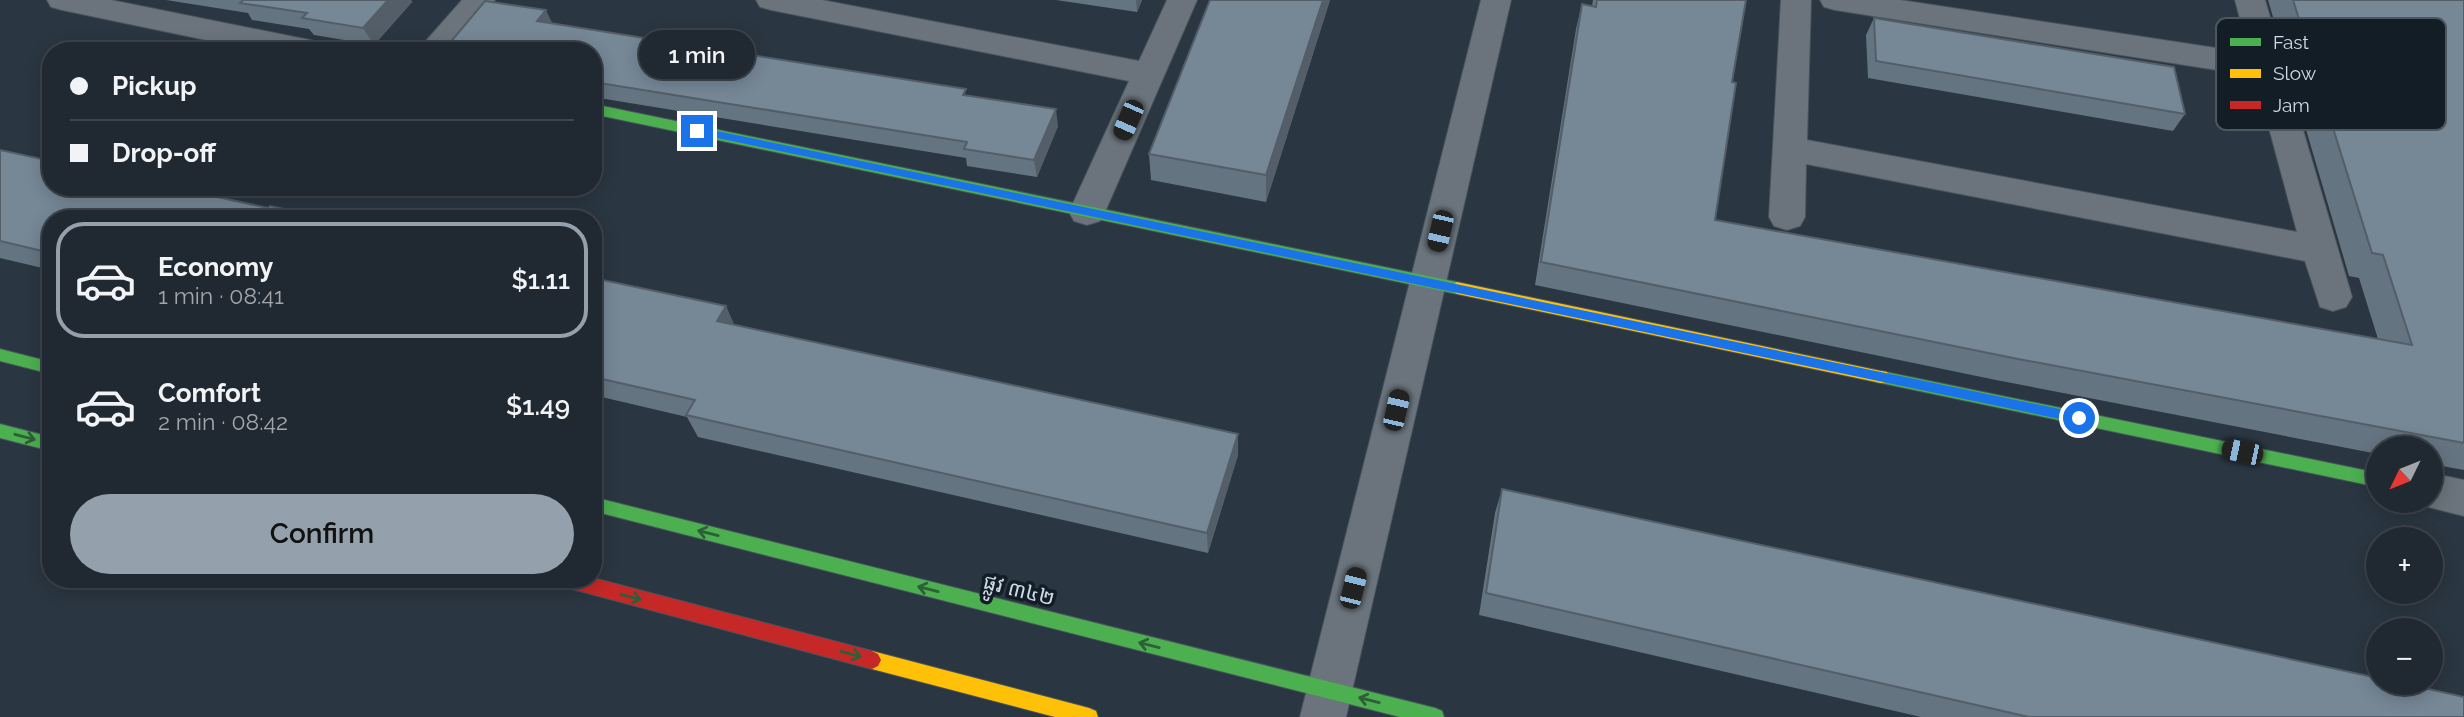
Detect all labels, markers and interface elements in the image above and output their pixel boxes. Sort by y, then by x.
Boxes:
legend [2216,18,2446,130]
callout: 1 min [639,30,755,78]
text: Fast [2273,31,2309,53]
text: 1 min [668,41,726,68]
text: Slow [2273,62,2317,84]
text: Pickup [112,71,197,101]
text: Jam [2273,94,2310,116]
car [1110,97,1147,143]
route end [681,115,713,147]
text: Drop-off [112,138,216,168]
car [1426,208,1455,254]
icon: car [74,249,137,312]
text: Economy [158,252,273,282]
text: $1.11 [511,265,570,295]
text: 1 min · 08:41 [158,282,284,309]
icon: car [74,375,137,438]
text: Comfort [158,378,261,408]
car [1382,387,1411,433]
text: $1.49 [506,391,570,421]
route start [2063,402,2095,434]
text: 2 min · 08:42 [158,408,288,435]
one-way arrow [14,431,36,444]
north arrow [2366,436,2443,513]
map controls [2366,436,2443,695]
car [2220,437,2265,467]
button: Confirm [70,494,574,574]
one-way arrow [697,526,719,539]
button: + [2366,527,2443,604]
car [1338,565,1369,611]
street label: ផ្លូវ ៣៤២ [979,569,1057,617]
one-way arrow [917,582,940,595]
one-way arrow [620,591,642,604]
button: − [2366,618,2443,695]
one-way arrow [1138,638,1161,651]
one-way arrow [840,649,862,662]
one-way arrow [1358,693,1381,706]

